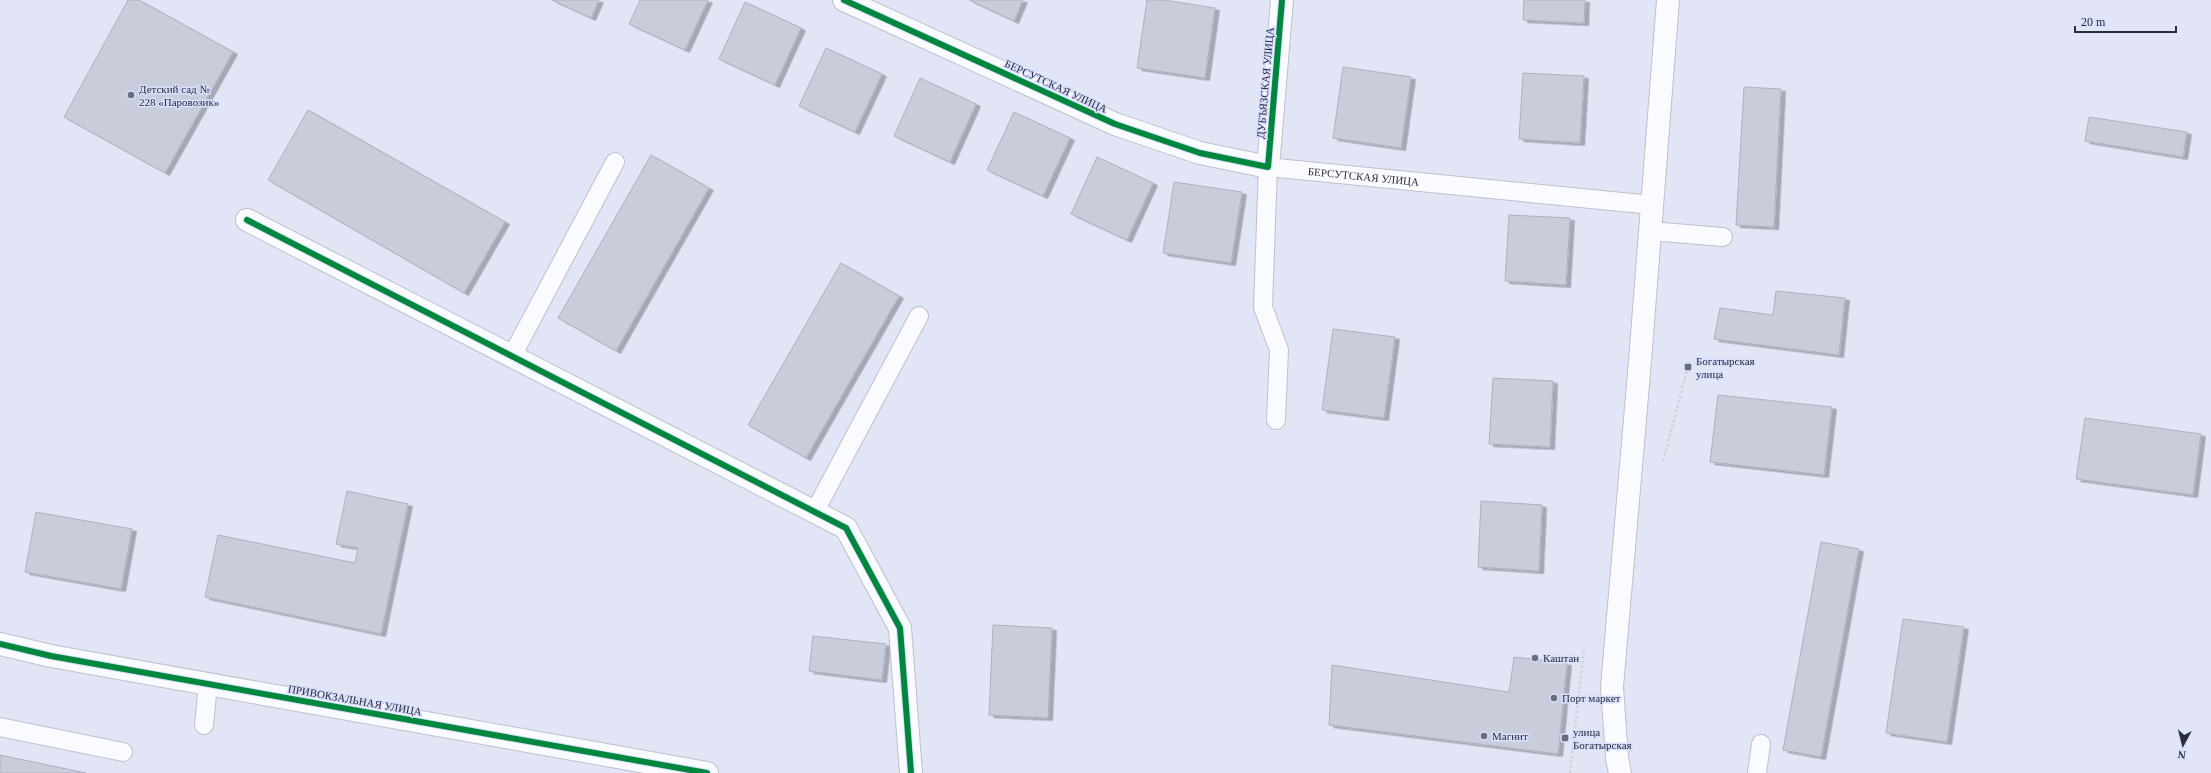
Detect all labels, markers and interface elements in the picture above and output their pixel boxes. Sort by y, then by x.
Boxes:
scale bar [2075,8,2176,34]
text: 20 m [2081,15,2106,29]
street label: ДУБЪЯЗСКАЯ УЛИЦА [1254,27,1276,139]
street label: БЕРСУТСКАЯ УЛИЦА [1003,57,1109,115]
place label: Детский сад № 228 «Паровозик» [139,83,219,108]
marker: Детский сад № 228 «Паровозик» [126,90,136,100]
street label: БЕРСУТСКАЯ УЛИЦА [1307,165,1420,188]
place label: Богатырская улица [1696,355,1755,380]
marker: Богатырская улица [1683,362,1693,372]
place label: Каштан [1543,652,1579,664]
marker: Каштан [1530,653,1540,663]
street label: ПРИВОКЗАЛЬНАЯ УЛИЦА [287,682,423,718]
place label: Порт маркет [1562,692,1621,704]
marker: Порт маркет [1549,693,1559,703]
north arrow [2163,725,2203,765]
place label: улица Богатырская [1573,726,1632,751]
place label: Магнит [1492,730,1528,742]
marker: Магнит [1479,731,1489,741]
marker: улица Богатырская [1560,733,1570,743]
text: N [2177,748,2186,761]

